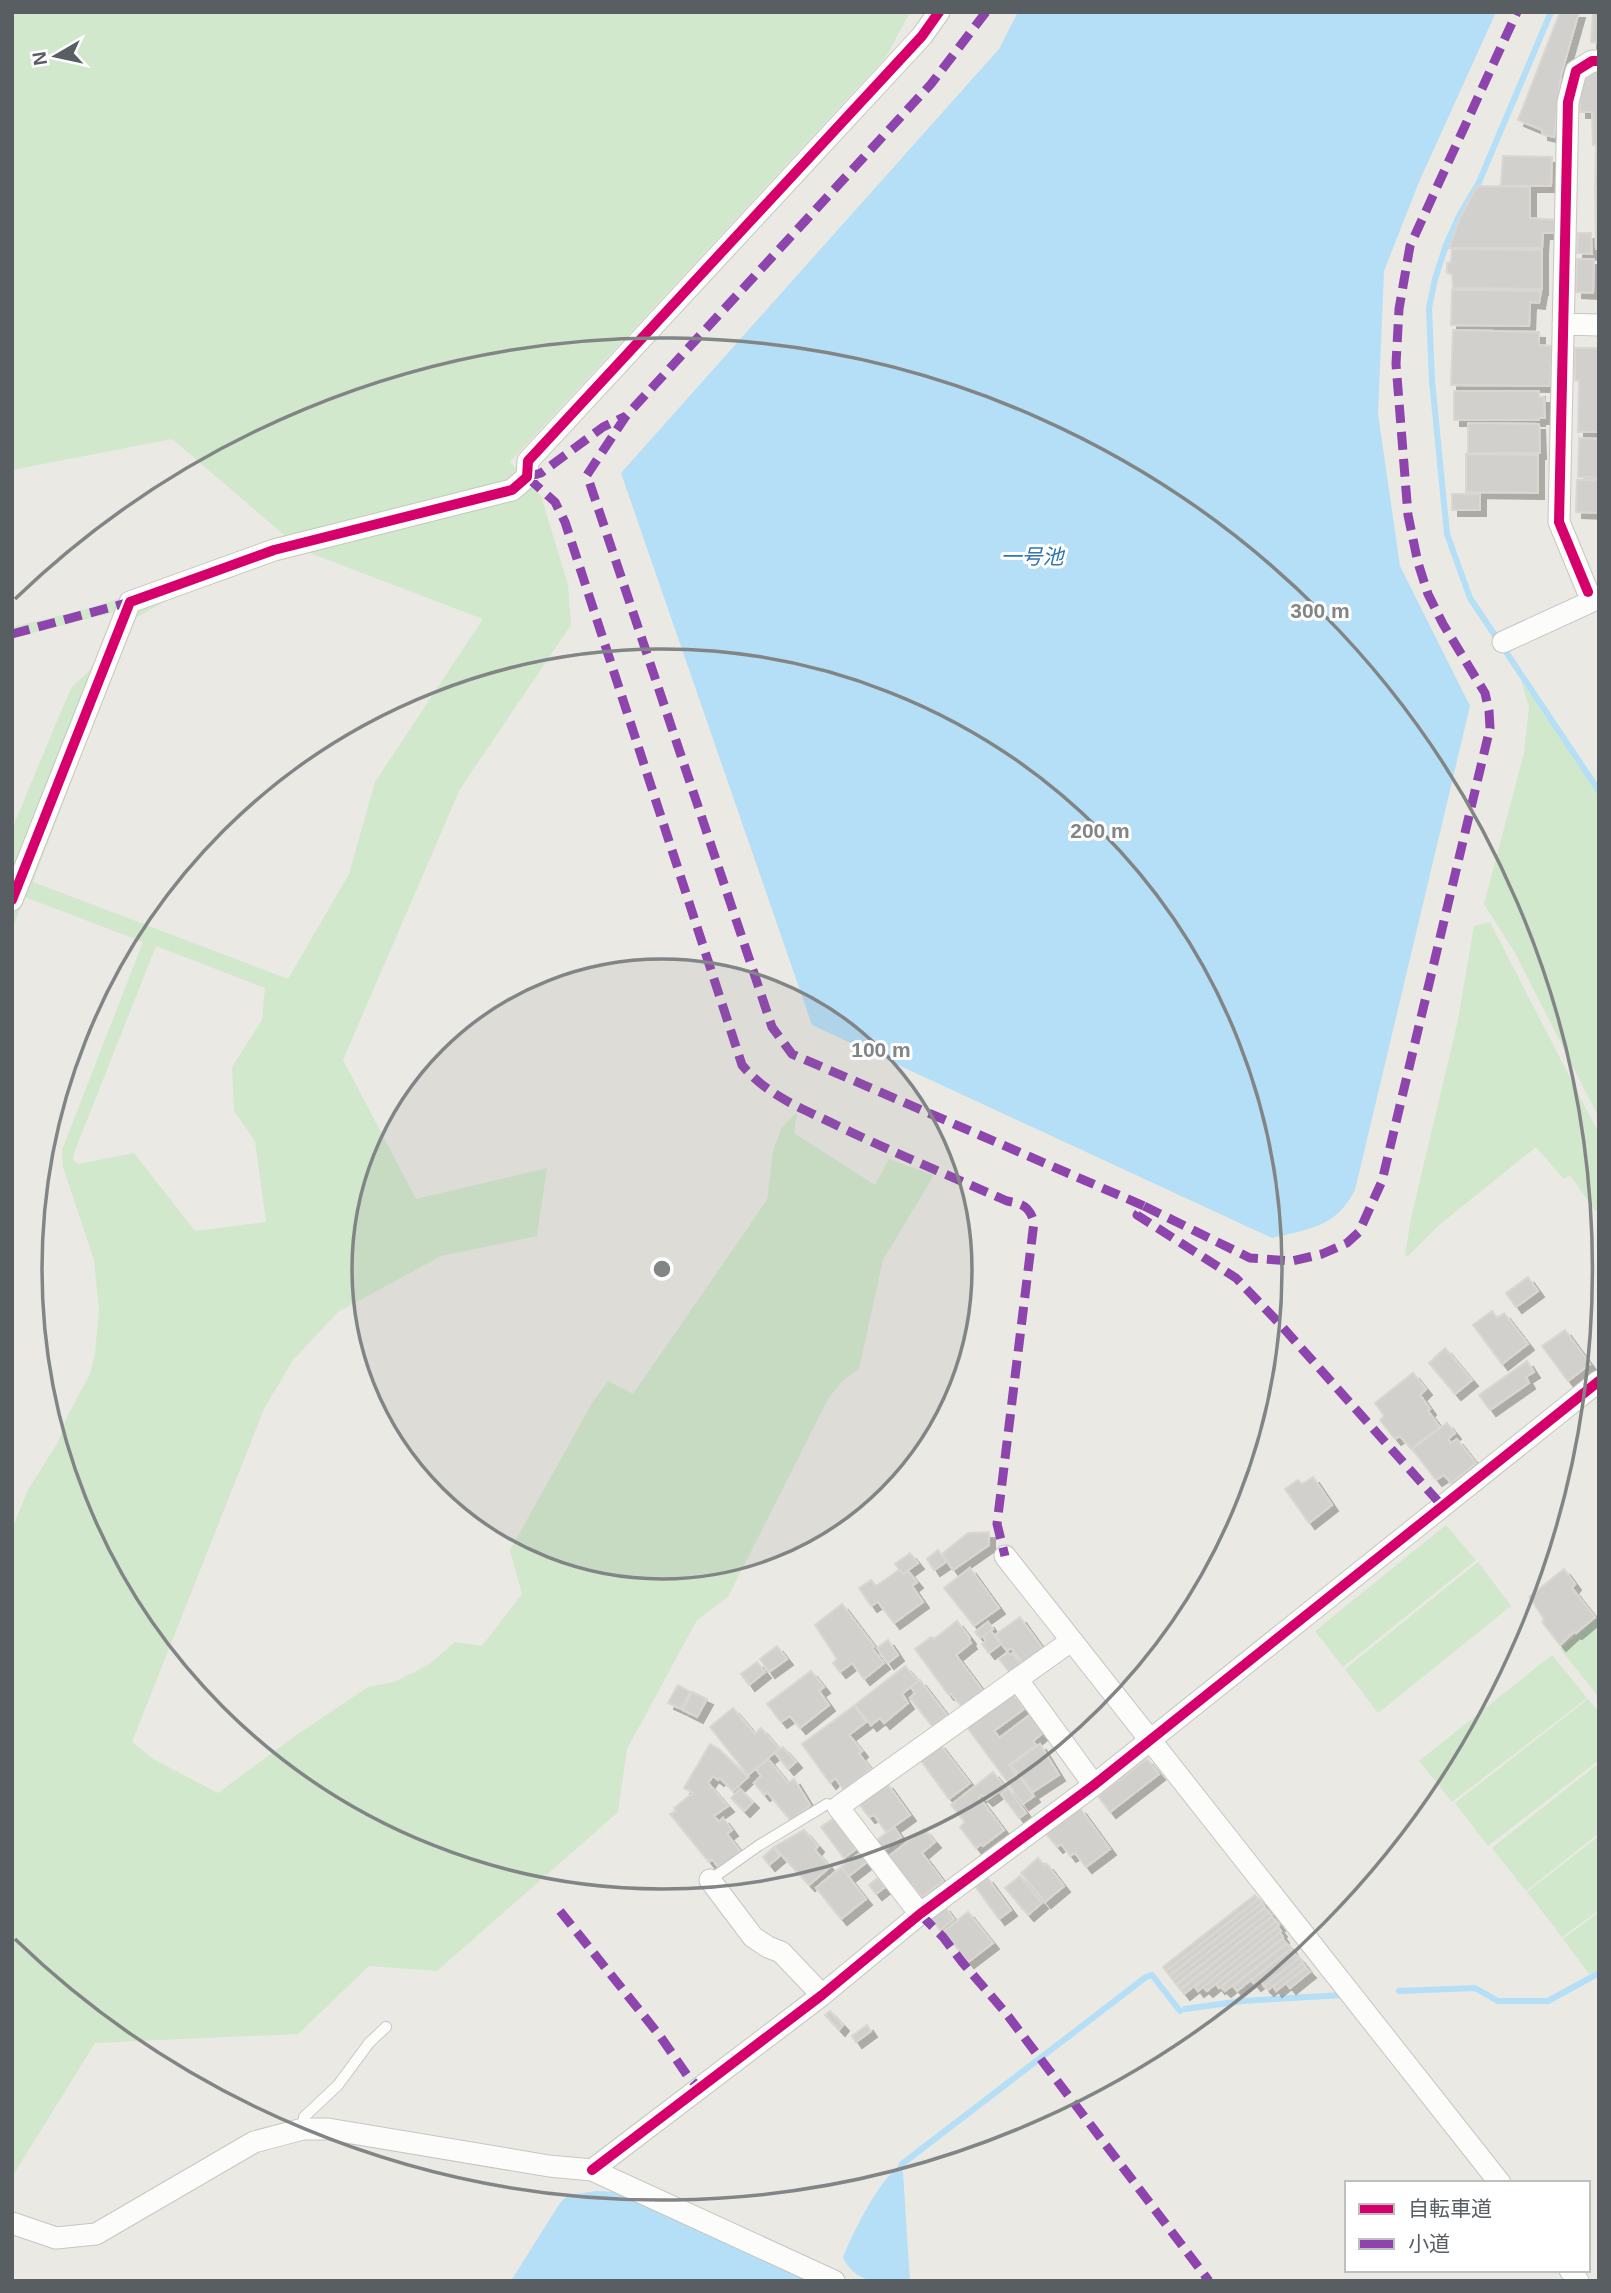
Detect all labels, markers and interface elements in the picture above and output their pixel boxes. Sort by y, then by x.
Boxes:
north arrow [21,21,91,91]
text: N [28,50,51,67]
water label: 一号池 [1001,545,1065,568]
text: 300 m [1290,599,1350,622]
text: 200 m [1070,819,1130,842]
text: 100 m [851,1038,911,1061]
centre of rings [650,1257,674,1281]
legend [1345,2181,1590,2272]
text: 自転車道 [1408,2197,1492,2220]
text: 小道 [1408,2232,1450,2255]

